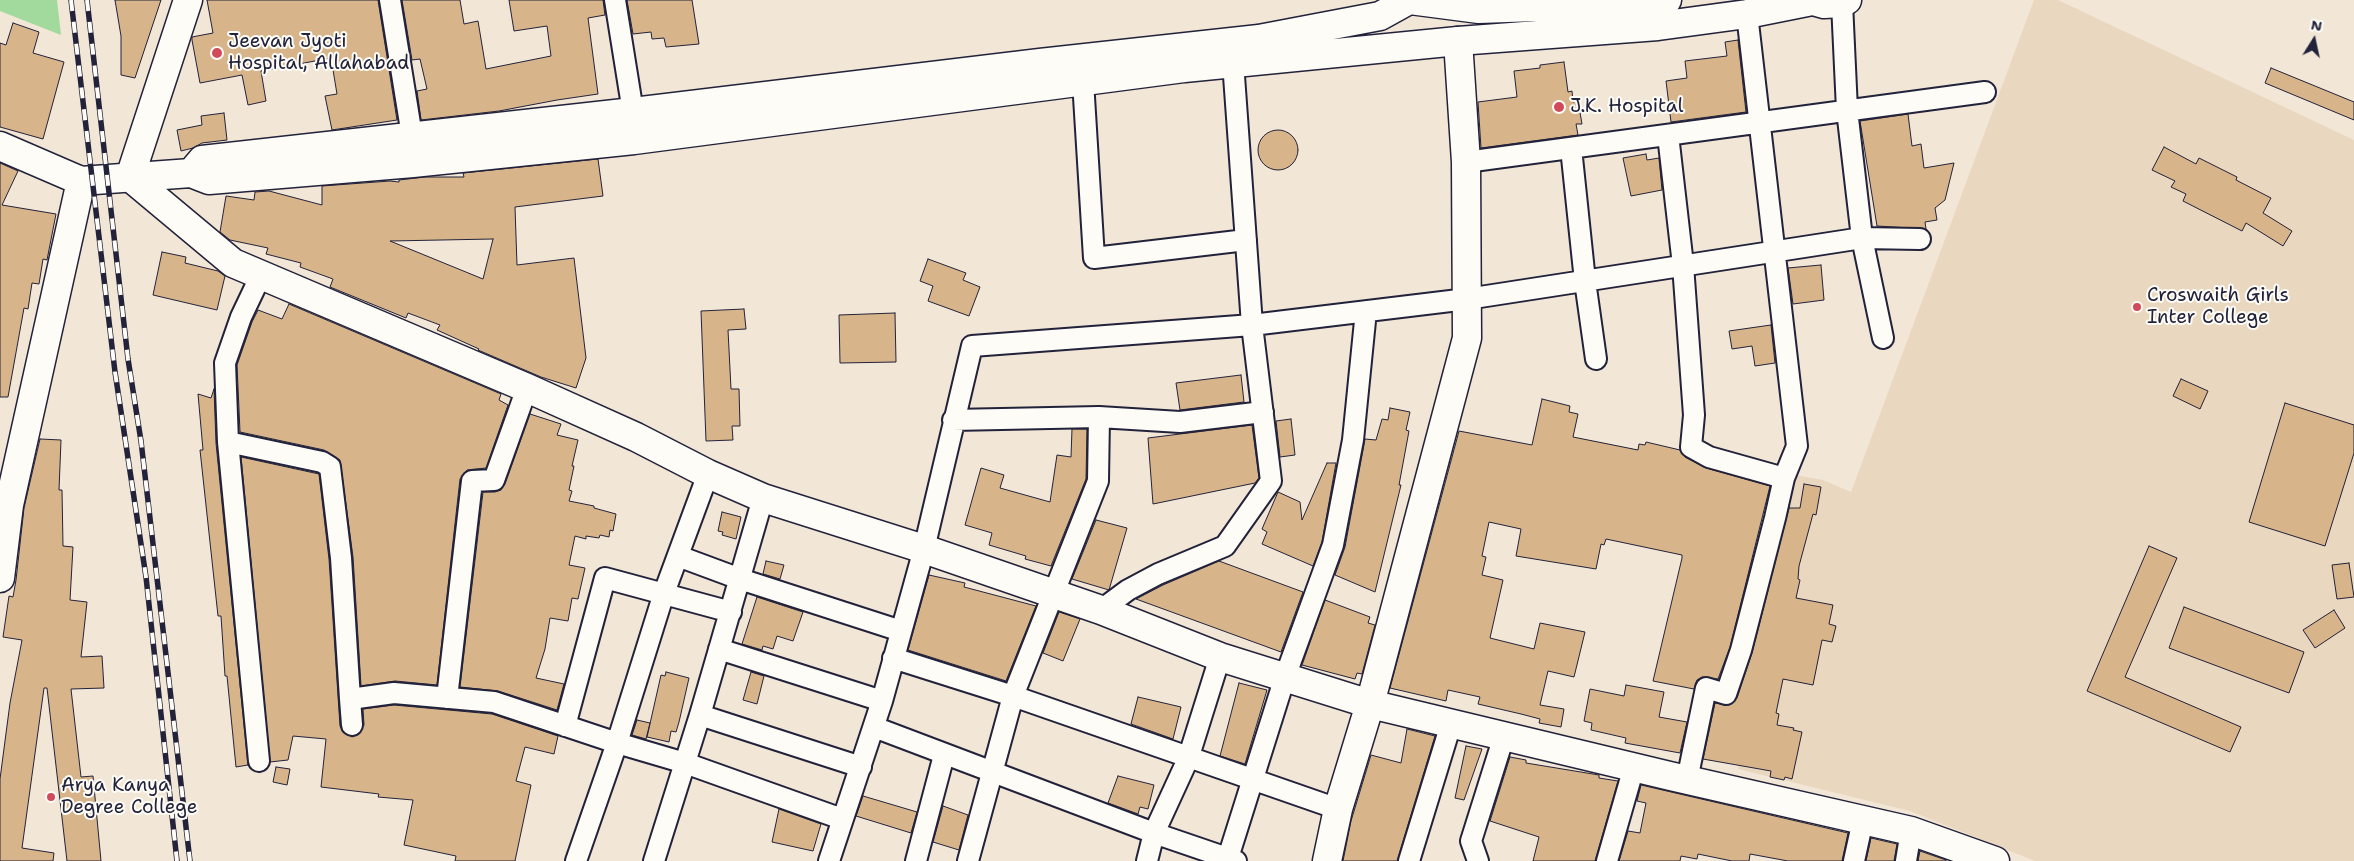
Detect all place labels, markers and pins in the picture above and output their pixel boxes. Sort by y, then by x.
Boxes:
place label: Jeevan Jyoti Hospital, Allahabad [228,31,409,75]
marker: Jeevan Jyoti Hospital, Allahabad [210,46,224,60]
place label: J.K. Hospital [1570,96,1683,118]
marker: J.K. Hospital [1552,100,1566,114]
place label: Croswaith Girls Inter College [2147,285,2289,329]
marker: Croswaith Girls Inter College [2131,301,2143,313]
place label: Arya Kanya Degree College [61,775,198,819]
marker: Arya Kanya Degree College [45,791,57,803]

